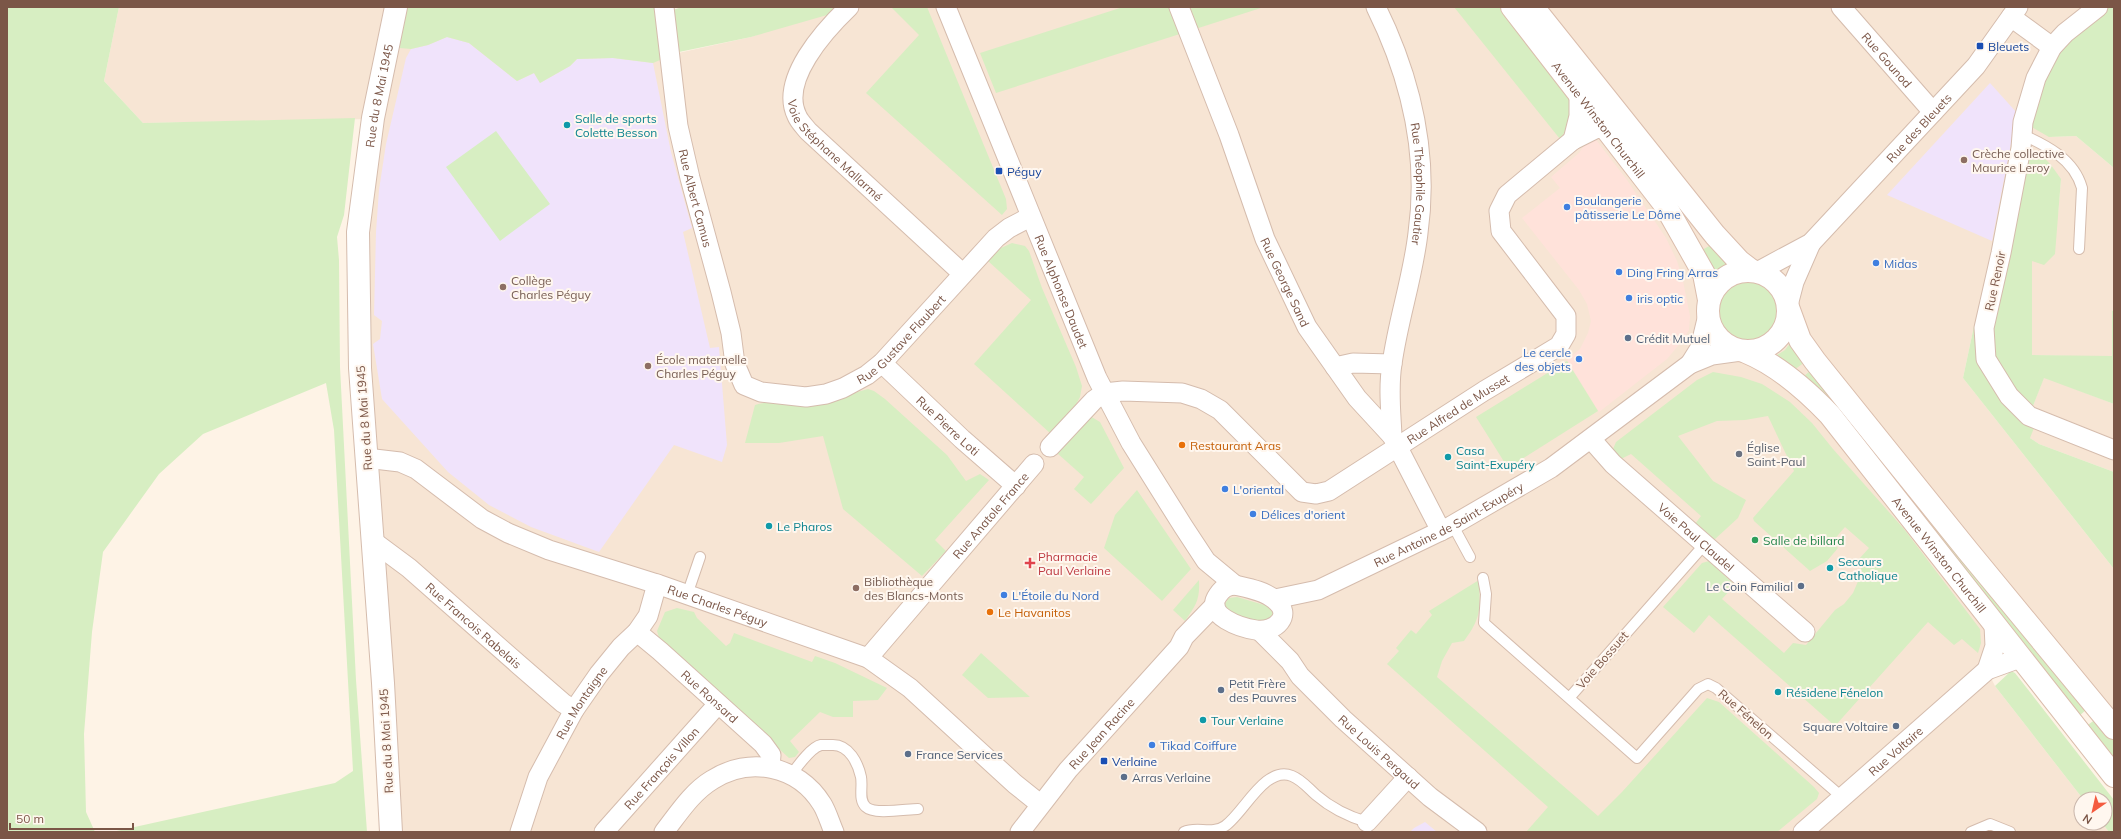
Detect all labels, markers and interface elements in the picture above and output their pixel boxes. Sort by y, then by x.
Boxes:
street label: Rue Gounod [1859,29,1915,90]
place label: Bleuets [1988,39,2029,54]
marker: Bleuets [1975,41,1985,51]
street label: Rue du 8 Mai 1945 [362,43,396,148]
street label: Avenue Winston Churchill [1549,58,1649,181]
street label: Rue des Bleuets [1883,90,1954,165]
street label: Voie Stéphane Mallarmé [785,98,886,204]
place label: Salle de sports Colette Besson [575,111,657,140]
marker: Salle de sports Colette Besson [562,120,572,130]
street label: Rue Théophile Gautier [1408,121,1429,247]
place label: Crèche collective Maurice Leroy [1972,146,2064,175]
street label: Rue Albert Camus [676,147,716,249]
marker: Crèche collective Maurice Leroy [1959,155,1969,165]
place label: Péguy [1007,164,1042,179]
marker: Péguy [994,166,1004,176]
place label: Boulangerie pâtisserie Le Dôme [1575,193,1681,222]
marker: Boulangerie pâtisserie Le Dôme [1562,202,1572,212]
street label: Rue Alphonse Daudet [1032,232,1092,350]
street label: Rue George Sand [1258,235,1313,329]
street label: Rue Renoir [1981,249,2009,312]
place label: Midas [1884,256,1918,271]
marker: Midas [1871,258,1881,268]
place label: Ding Fring Arras [1627,265,1718,280]
marker: Ding Fring Arras [1614,267,1624,277]
place label: Collège Charles Péguy [511,273,591,302]
marker: Collège Charles Péguy [498,282,508,292]
street label: Rue Gustave Flaubert [854,291,948,387]
place label: iris optic [1637,291,1683,306]
marker: iris optic [1624,293,1634,303]
place label: Crédit Mutuel [1636,331,1710,346]
marker: Crédit Mutuel [1623,333,1633,343]
place label: Le cercle des objets [1515,345,1571,374]
place label: École maternelle Charles Péguy [656,352,747,381]
marker: Le cercle des objets [1574,354,1584,364]
marker: École maternelle Charles Péguy [643,361,653,371]
street label: Rue du 8 Mai 1945 [353,365,375,471]
street label: Rue Alfred de Musset [1404,370,1512,447]
street label: Rue Pierre Loti [914,392,983,459]
place label: Restaurant Aras [1190,438,1281,453]
marker: Restaurant Aras [1177,440,1187,450]
place label: Église Saint-Paul [1747,440,1805,469]
place label: Casa Saint-Exupéry [1456,443,1536,472]
marker: Église Saint-Paul [1734,449,1744,459]
marker: Casa Saint-Exupéry [1443,452,1453,462]
street label: Rue Anatole France [949,469,1031,561]
street label: Rue Antoine de Saint-Exupéry [1371,478,1526,570]
place label: L'oriental [1233,482,1284,497]
marker: L'oriental [1220,484,1230,494]
street label: Avenue Winston Churchill [1889,493,1990,615]
street label: Voie Paul Claudel [1655,499,1738,574]
place label: Délices d'orient [1261,507,1345,522]
marker: Délices d'orient [1248,509,1258,519]
place label: Le Pharos [777,519,832,534]
marker: Le Pharos [764,521,774,531]
place label: Salle de billard [1763,533,1844,548]
marker: Salle de billard [1750,535,1760,545]
place label: Pharmacie Paul Verlaine [1038,549,1111,578]
place label: Secours Catholique [1838,554,1898,583]
marker: Pharmacie Paul Verlaine [1025,558,1035,568]
marker: Secours Catholique [1825,563,1835,573]
place label: Bibliothèque des Blancs-Monts [864,574,963,603]
street label: Rue Francois Rabelais [423,579,525,671]
place label: Le Coin Familial [1706,579,1793,594]
street label: Rue Charles Péguy [666,581,770,630]
marker: Le Coin Familial [1796,581,1806,591]
marker: Bibliothèque des Blancs-Monts [851,583,861,593]
place label: L'Étoile du Nord [1012,588,1099,603]
marker: L'Étoile du Nord [999,590,1009,600]
place label: Le Havanitos [998,605,1071,620]
marker: Le Havanitos [985,607,995,617]
street label: Voie Bossuet [1573,628,1631,692]
street label: Rue Montaigne [552,663,610,742]
street label: Rue Ronsard [678,666,741,726]
place label: Petit Frère des Pauvres [1229,676,1297,705]
marker: Petit Frère des Pauvres [1216,685,1226,695]
place label: Résidene Fénelon [1786,685,1883,700]
street label: Rue Fénelon [1715,686,1777,742]
marker: Résidene Fénelon [1773,687,1783,697]
street label: Rue du 8 Mai 1945 [376,688,396,794]
street label: Rue Jean Racine [1065,694,1137,772]
street label: Rue Louis Pergaud [1336,711,1423,792]
place label: Tour Verlaine [1211,713,1284,728]
marker: Tour Verlaine [1198,715,1208,725]
place label: Square Voltaire [1803,719,1888,734]
marker: Square Voltaire [1891,721,1901,731]
street label: Rue François Villon [620,723,702,812]
street label: Rue Voltaire [1865,723,1926,779]
place label: Tikad Coiffure [1160,738,1237,753]
marker: Tikad Coiffure [1147,740,1157,750]
place label: France Services [916,747,1003,762]
marker: France Services [903,749,913,759]
place label: Verlaine [1112,754,1157,769]
marker: Verlaine [1099,756,1109,766]
place label: Arras Verlaine [1132,770,1211,785]
marker: Arras Verlaine [1119,772,1129,782]
north arrow [2073,791,2113,831]
scale bar [10,805,133,831]
text: 50 m [16,811,44,826]
text: N [2080,811,2095,827]

